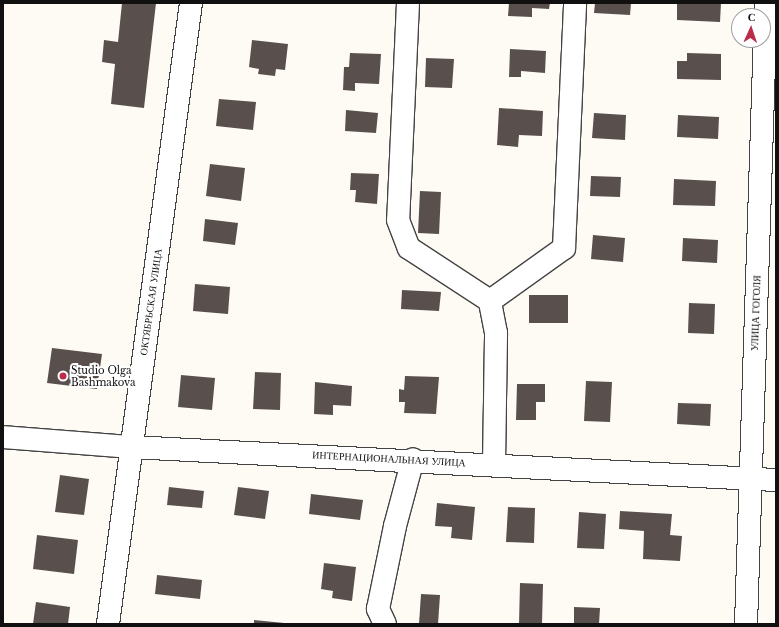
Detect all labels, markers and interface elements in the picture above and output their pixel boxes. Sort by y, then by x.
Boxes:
north arrow [731,8,771,48]
text: С [747,10,756,24]
street label: ОКТЯБРЬСКАЯ УЛИЦА [138,248,164,356]
street label: УЛИЦА ГОГОЛЯ [749,275,763,351]
place label: Studio Olga Bashmakova [71,364,136,388]
marker: Studio Olga Bashmakova [58,371,68,381]
street label: ИНТЕРНАЦИОНАЛЬНАЯ УЛИЦА [312,449,466,469]

